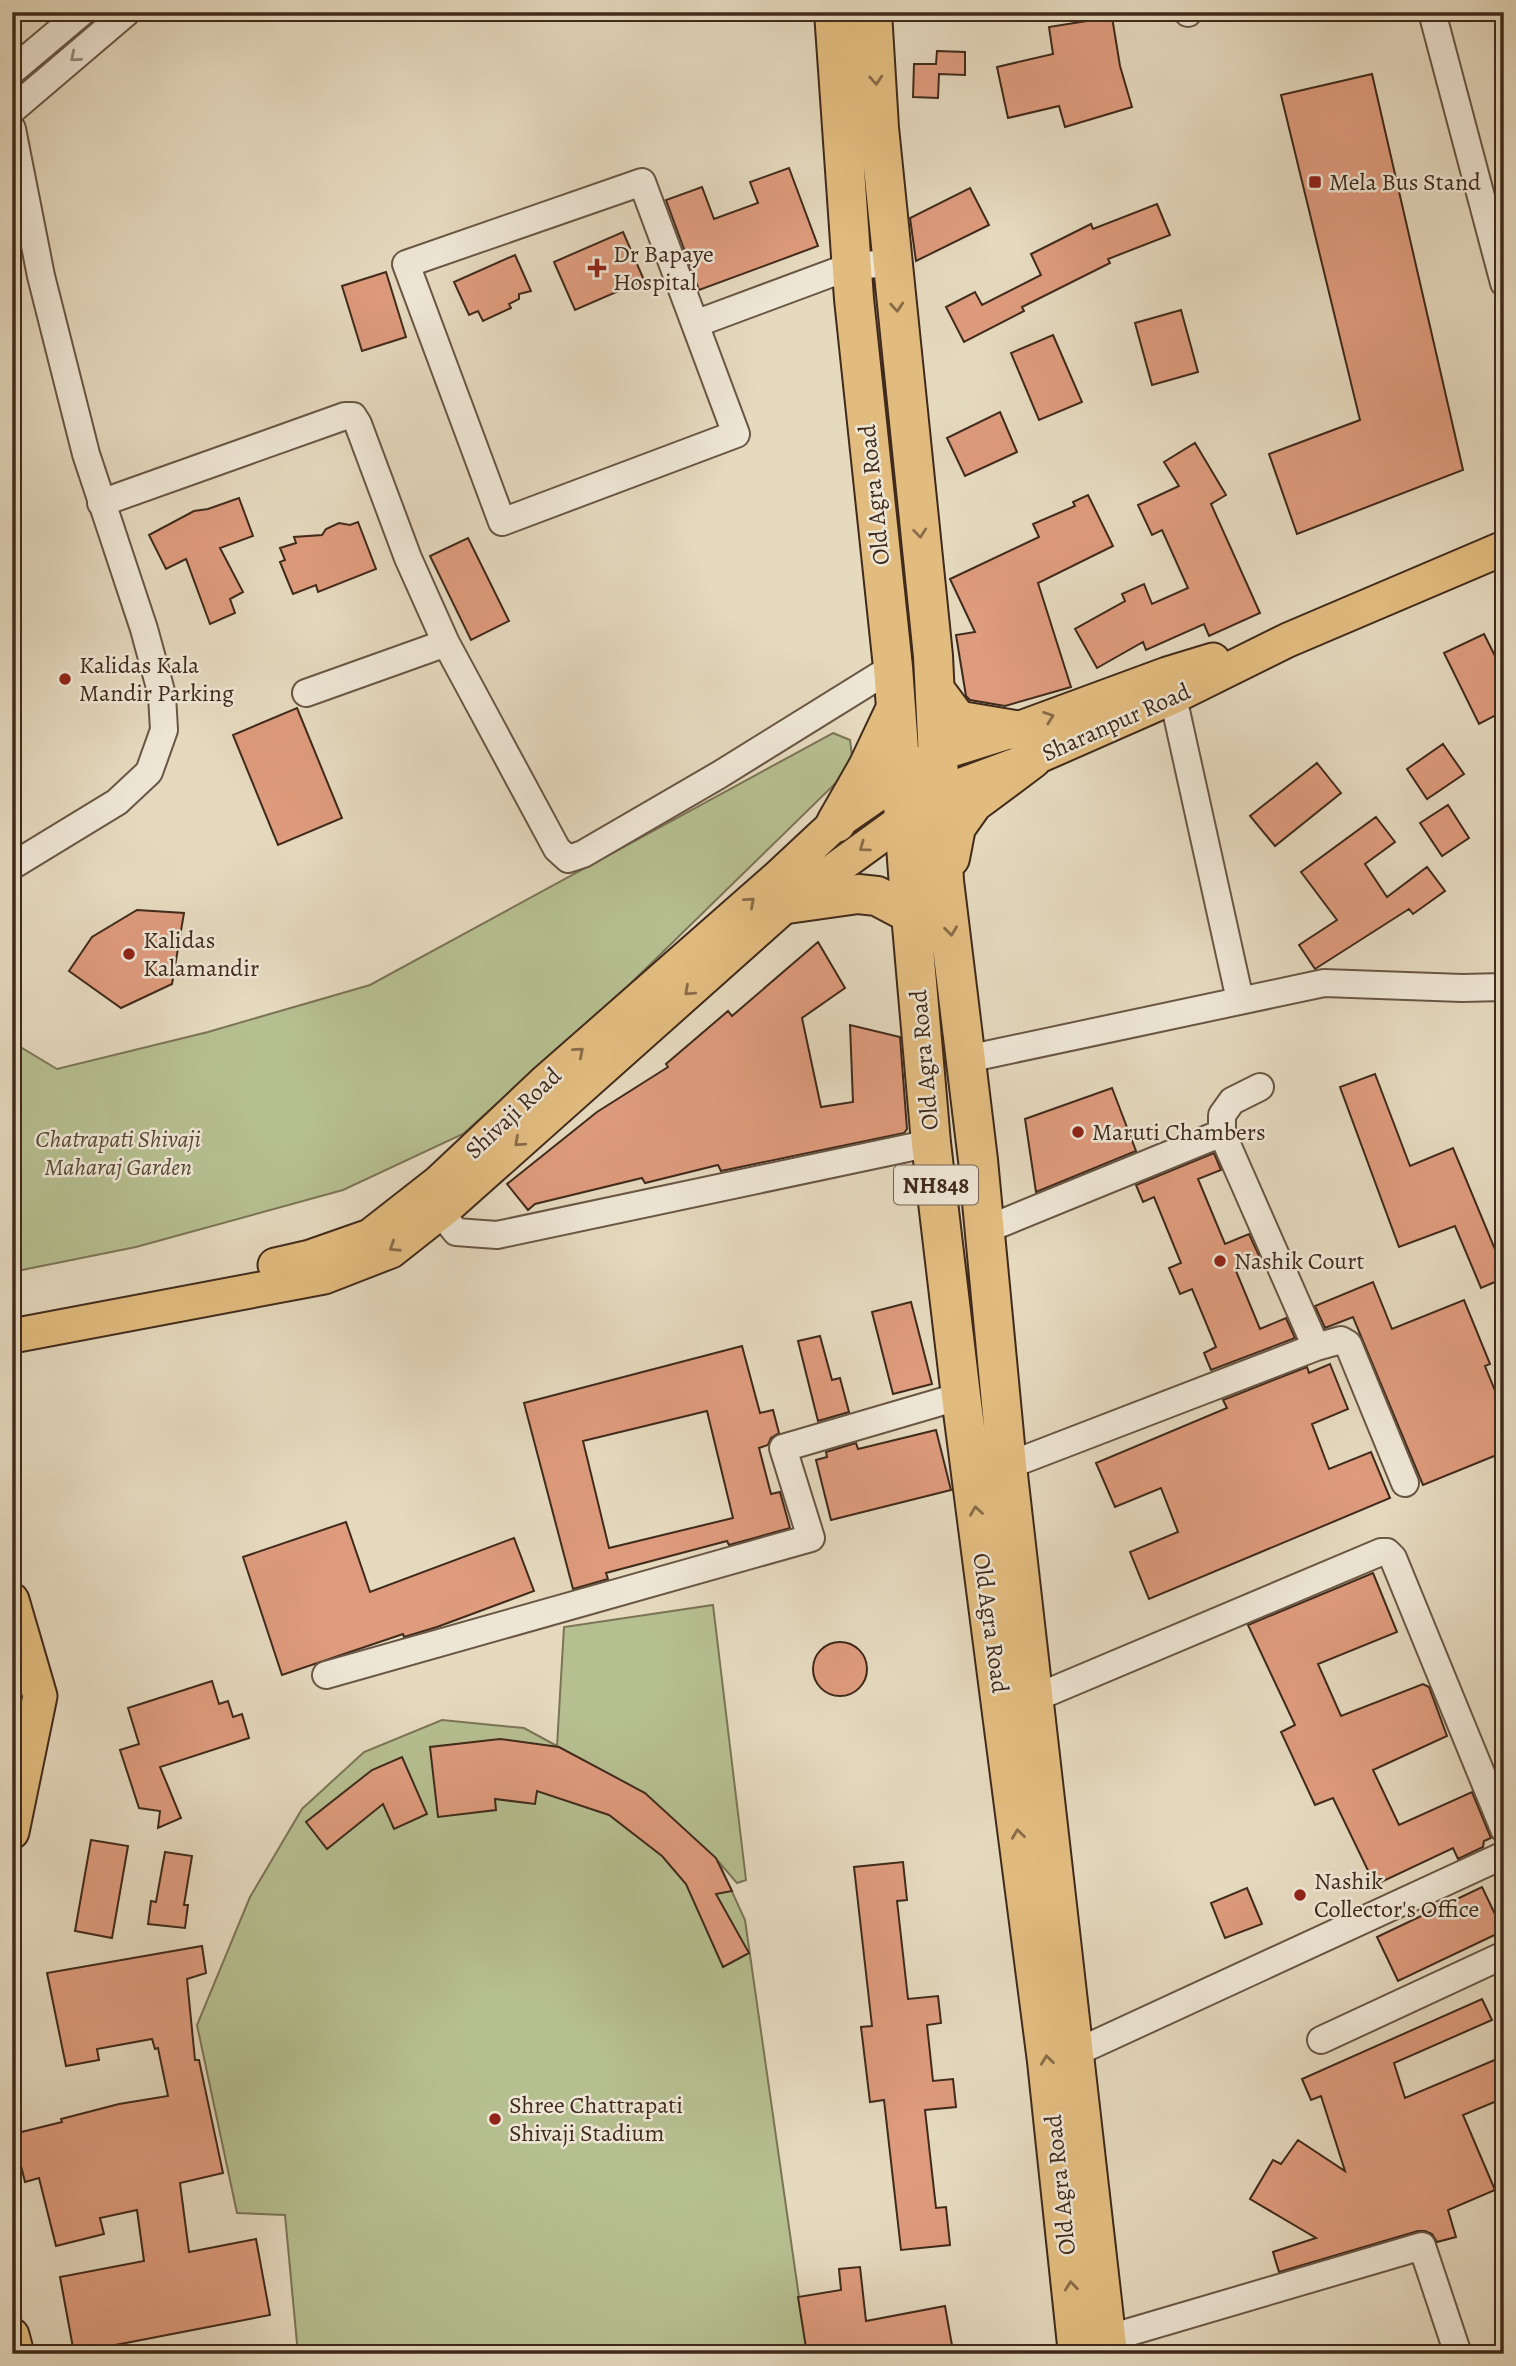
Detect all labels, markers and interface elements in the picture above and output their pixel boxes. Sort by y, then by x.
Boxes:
one-way arrow [70,49,83,61]
one-way arrow [869,75,884,86]
place label: Mela Bus Stand [1329,166,1481,198]
marker: Mela Bus Stand [1307,174,1323,190]
place label: Dr Bapaye Hospital [613,238,714,298]
marker: Dr Bapaye Hospital [587,258,607,278]
one-way arrow [889,301,904,313]
street label: Old Agra Road [851,423,897,567]
one-way arrow [912,528,927,539]
place label: Kalidas Kala Mandir Parking [79,649,234,709]
marker: Kalidas Kala Mandir Parking [57,671,73,687]
street label: Sharanpur Road [1037,675,1195,769]
one-way arrow [1043,711,1055,725]
one-way arrow [860,839,872,851]
one-way arrow [742,898,755,910]
place label: Kalidas Kalamandir [143,924,259,984]
one-way arrow [943,925,958,937]
marker: Kalidas Kalamandir [121,946,137,962]
one-way arrow [684,983,697,995]
street label: Old Agra Road [902,988,946,1132]
one-way arrow [571,1048,584,1060]
street label: Shivaji Road [458,1060,568,1166]
place label: Maruti Chambers [1092,1116,1266,1148]
park label: Chatrapati Shivaji Maharaj Garden [35,1123,201,1183]
marker: Maruti Chambers [1070,1124,1086,1140]
one-way arrow [514,1134,527,1147]
road number: NH848 [894,1166,978,1204]
one-way arrow [389,1238,402,1251]
place label: Nashik Court [1234,1245,1365,1277]
marker: Nashik Court [1212,1253,1228,1269]
one-way arrow [968,1505,983,1517]
street label: Old Agra Road [965,1551,1017,1695]
one-way arrow [1011,1828,1026,1840]
place label: Nashik Collector's Office [1314,1865,1479,1925]
marker: Nashik Collector's Office [1292,1887,1308,1903]
one-way arrow [1039,2054,1054,2065]
place label: Shree Chattrapati Shivaji Stadium [509,2089,683,2149]
marker: Shree Chattrapati Shivaji Stadium [487,2111,503,2127]
street label: Old Agra Road [1037,2113,1083,2257]
one-way arrow [1063,2280,1078,2292]

